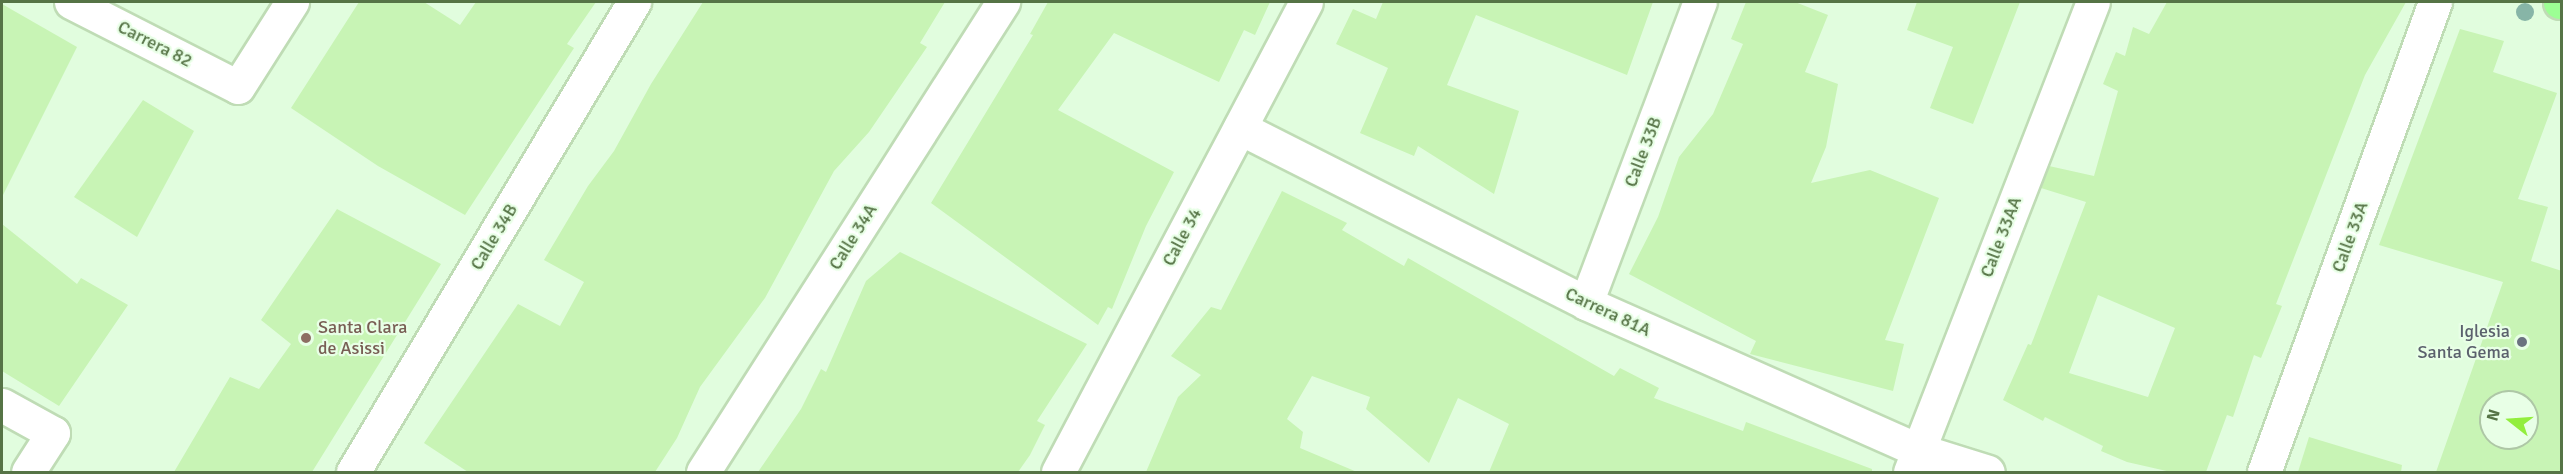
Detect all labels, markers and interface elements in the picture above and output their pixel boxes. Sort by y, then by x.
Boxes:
street label: Carrera 82 [114,16,196,72]
street label: Calle 33B [1620,114,1666,190]
street label: Calle 33AA [1976,194,2026,280]
street label: Calle 33A [2327,199,2373,275]
street label: Calle 34B [466,200,522,274]
street label: Calle 34A [824,200,882,274]
street label: Calle 34 [1158,204,1206,270]
street label: Carrera 81A [1562,283,1654,341]
place label: Santa Clara de Asissi [318,317,407,360]
place label: Iglesia Santa Gema [2418,321,2510,364]
marker: Santa Clara de Asissi [299,331,313,345]
marker: Iglesia Santa Gema [2515,335,2529,349]
north arrow [2479,390,2539,450]
text: N [2483,407,2505,424]

